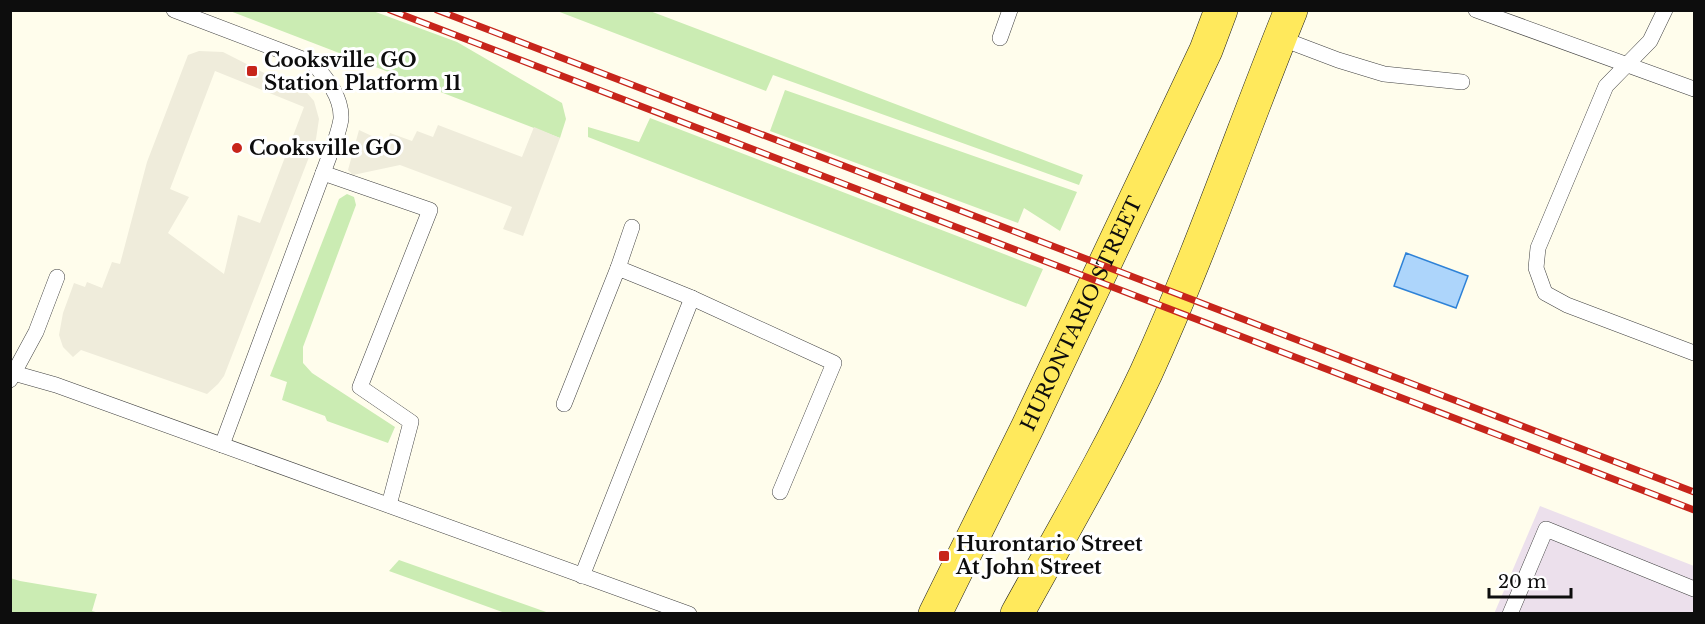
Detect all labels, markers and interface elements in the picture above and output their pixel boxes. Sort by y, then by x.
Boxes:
place label: Cooksville GO Station Platform 11 [264,48,462,95]
marker: Cooksville GO Station Platform 11 [245,64,259,78]
place label: Cooksville GO [249,136,402,160]
marker: Cooksville GO [230,141,244,155]
street label: HURONTARIO STREET [1016,193,1147,435]
place label: Hurontario Street At John Street [955,532,1143,579]
marker: Hurontario Street At John Street [937,549,951,563]
scale bar [1489,561,1572,599]
text: 20 m [1498,571,1546,593]

